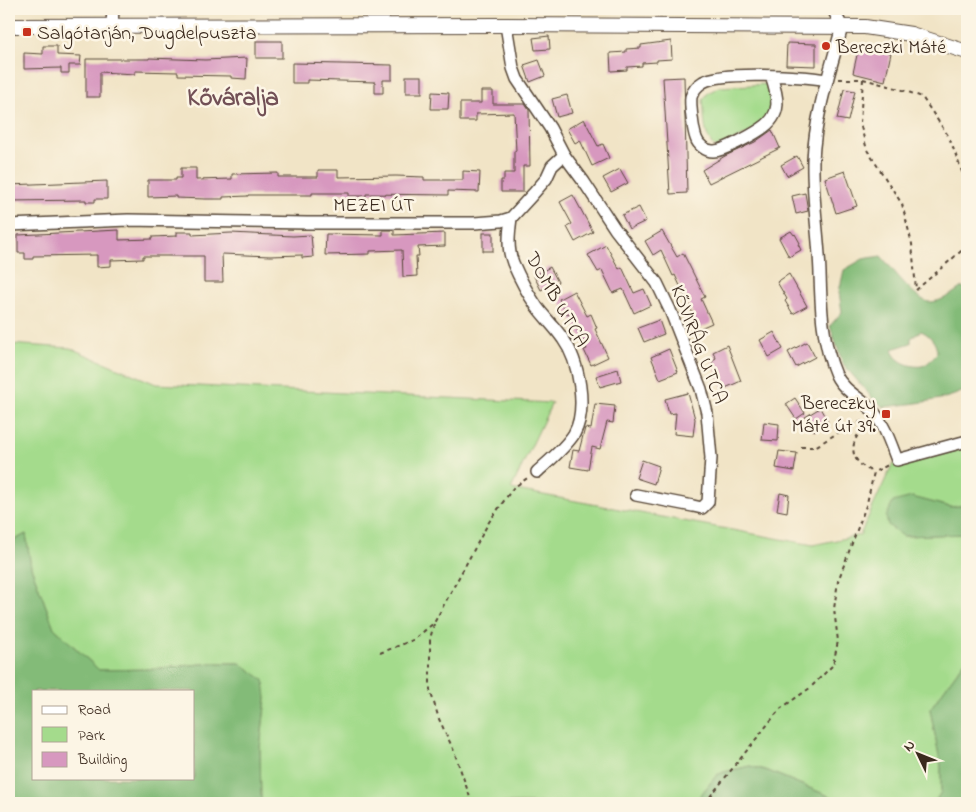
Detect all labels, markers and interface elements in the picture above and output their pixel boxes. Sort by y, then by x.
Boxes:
place label: Salgótarján, Dugdelpuszta [37,20,257,50]
marker: Salgótarján, Dugdelpuszta [21,26,33,38]
place label: Bereczki Máté [835,34,946,63]
marker: Bereczki Máté [820,40,832,52]
district label: Kőváralja [187,81,279,117]
street label: MEZEI ÚT [333,192,415,221]
street label: DOMB UTCA [516,246,595,353]
street label: KŐVIRÁG UTCA [662,281,734,409]
place label: Bereczky Máté út 39. [792,390,876,442]
marker: Bereczky Máté út 39. [880,408,892,420]
legend [32,690,195,780]
text: Road [78,699,111,721]
text: Park [78,725,106,747]
north arrow [894,730,944,780]
text: N [899,736,920,757]
text: Building [77,749,127,772]

